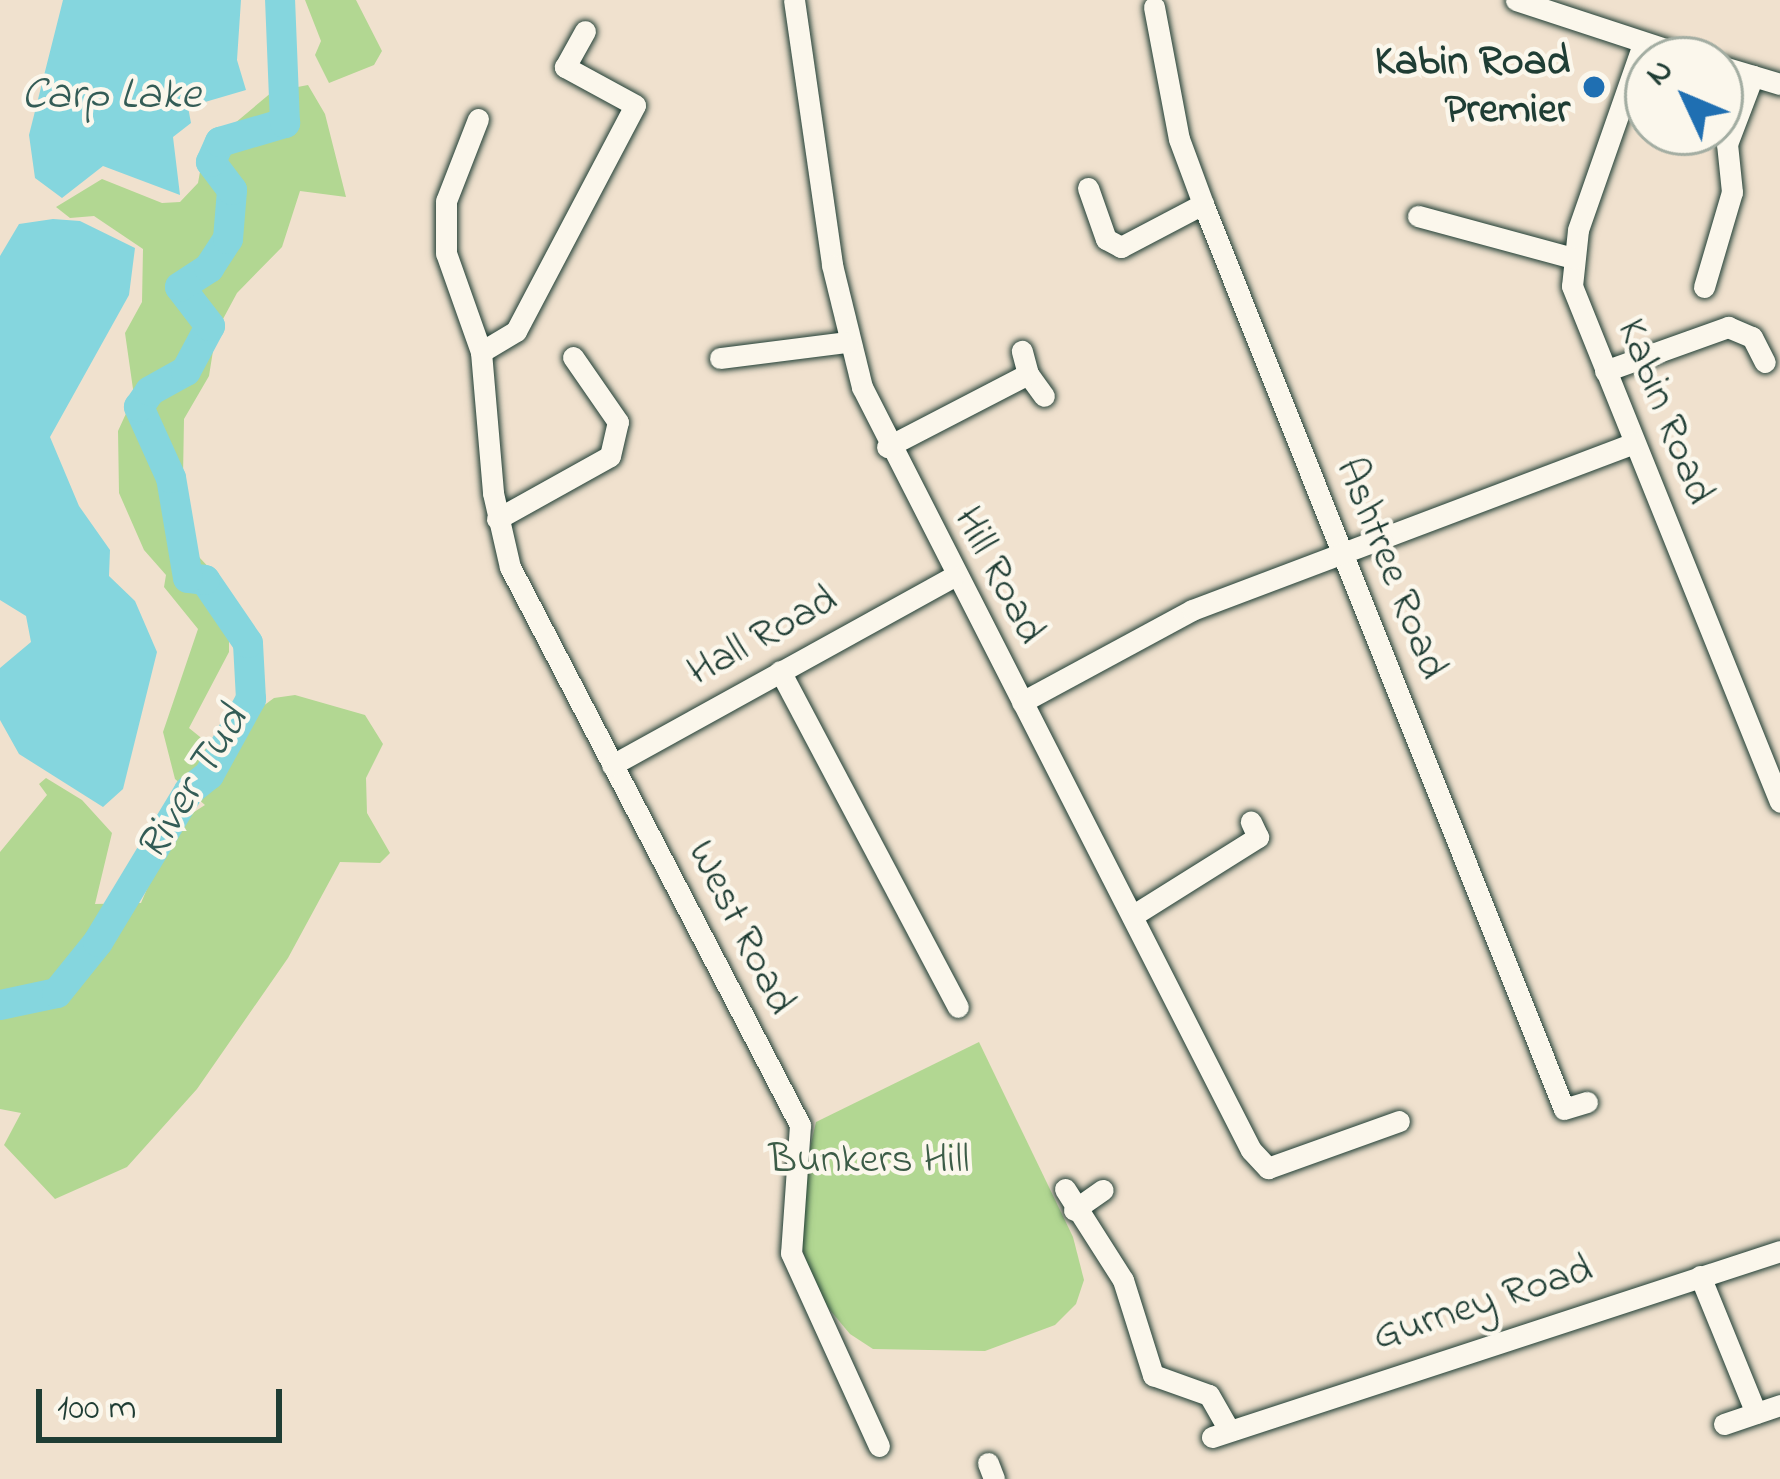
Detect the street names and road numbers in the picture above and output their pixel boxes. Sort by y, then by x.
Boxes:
street label: Kabin Road [1604,312,1724,512]
street label: Ashtree Road [1323,451,1457,687]
street label: Hill Road [941,499,1055,653]
street label: Hall Road [679,575,847,699]
street label: West Road [675,832,805,1024]
street label: Gurney Road [1367,1245,1599,1363]

